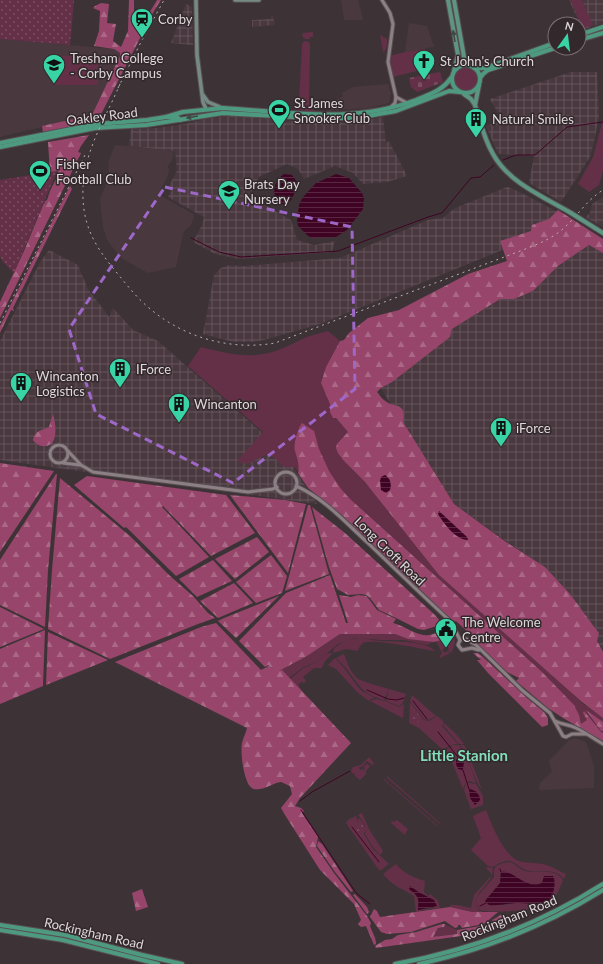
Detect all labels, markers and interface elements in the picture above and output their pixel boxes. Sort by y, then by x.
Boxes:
station icon: Corby [129,6,155,39]
place label: Corby [158,11,193,27]
north arrow [547,16,587,56]
text: N [564,18,575,33]
one-way arrow [451,29,457,42]
church icon: St John's Church [411,48,437,81]
place label: Tresham College - Corby Campus [70,50,164,81]
school or university icon: Tresham College - Corby Campus [41,52,67,85]
place label: St John's Church [440,53,534,69]
place label: St James Snooker Club [294,95,370,126]
sports icon: St James Snooker Club [266,97,292,130]
street label: Oakley Road [65,104,139,128]
building icon: Natural Smiles [463,106,489,139]
place label: Natural Smiles [492,111,574,127]
one-way arrow [186,115,198,121]
place label: Fisher Football Club [56,156,132,187]
sports icon: Fisher Football Club [27,158,53,191]
place label: Brats Day Nursery [244,176,300,207]
school or university icon: Brats Day Nursery [216,178,242,211]
building icon: IForce [107,356,133,389]
place label: IForce [136,361,171,377]
place label: Wincanton Logistics [36,368,99,399]
building icon: Wincanton Logistics [8,370,34,403]
building icon: Wincanton [166,391,192,424]
place label: Wincanton [194,396,257,412]
building icon: iForce [488,415,514,448]
place label: iForce [516,420,551,436]
street label: Long Croft Road [351,513,429,589]
place label: The Welcome Centre [462,614,541,645]
public building icon: The Welcome Centre [433,616,459,649]
district label: Little Stanion [420,746,508,764]
street label: Rockingham Road [459,892,559,944]
street label: Rockingham Road [43,914,145,952]

